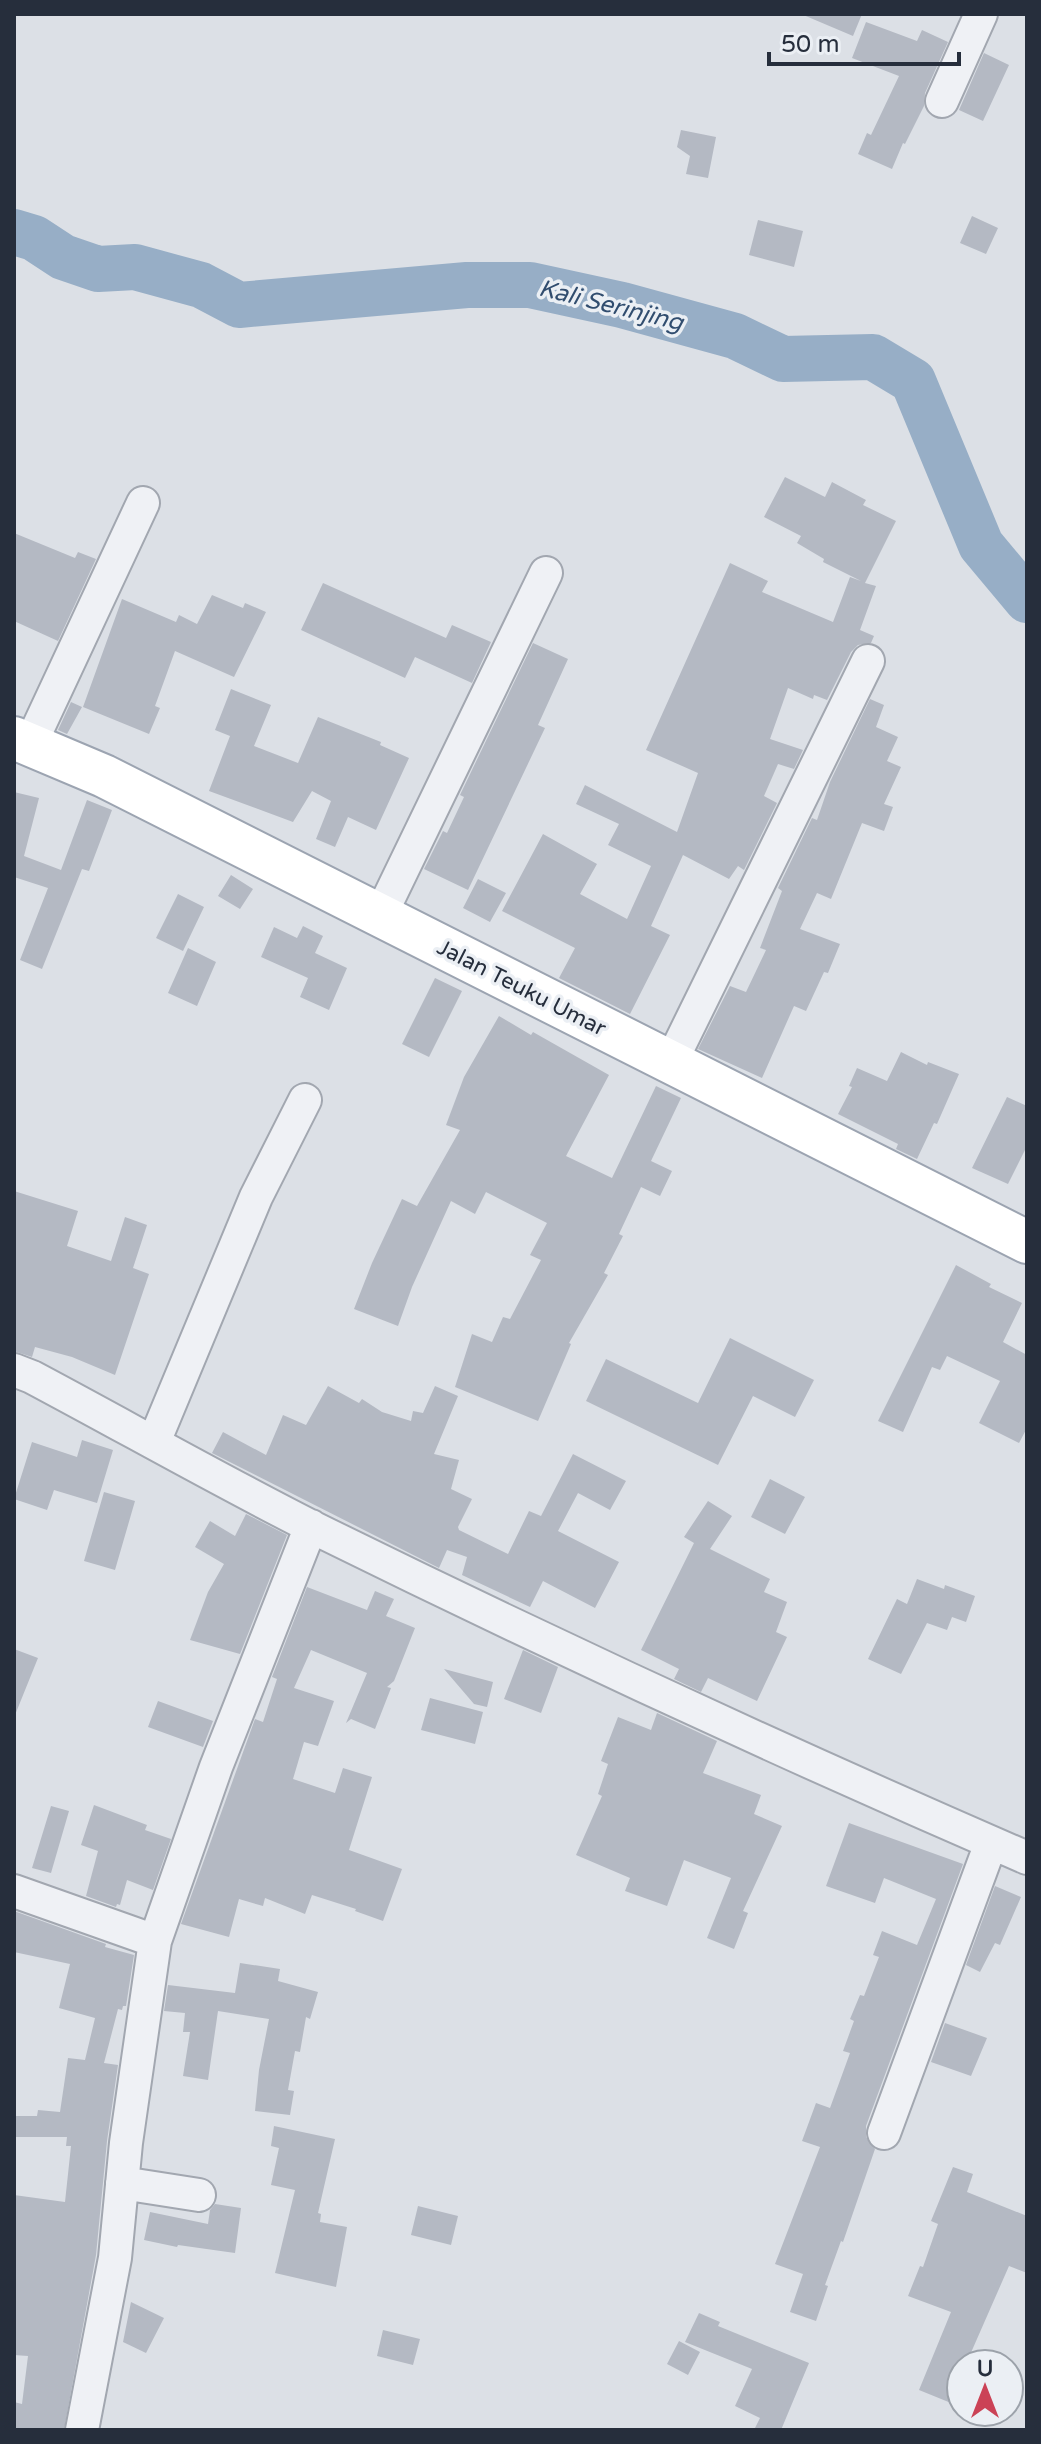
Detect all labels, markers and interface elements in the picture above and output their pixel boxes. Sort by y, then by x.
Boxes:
scale bar [769,16,959,66]
text: 50 m [781,30,839,59]
water label: Kali Serinjing [536,274,688,338]
street label: Jalan Teuku Umar [433,934,611,1042]
north arrow [945,2348,1025,2428]
text: U [977,2356,993,2382]

